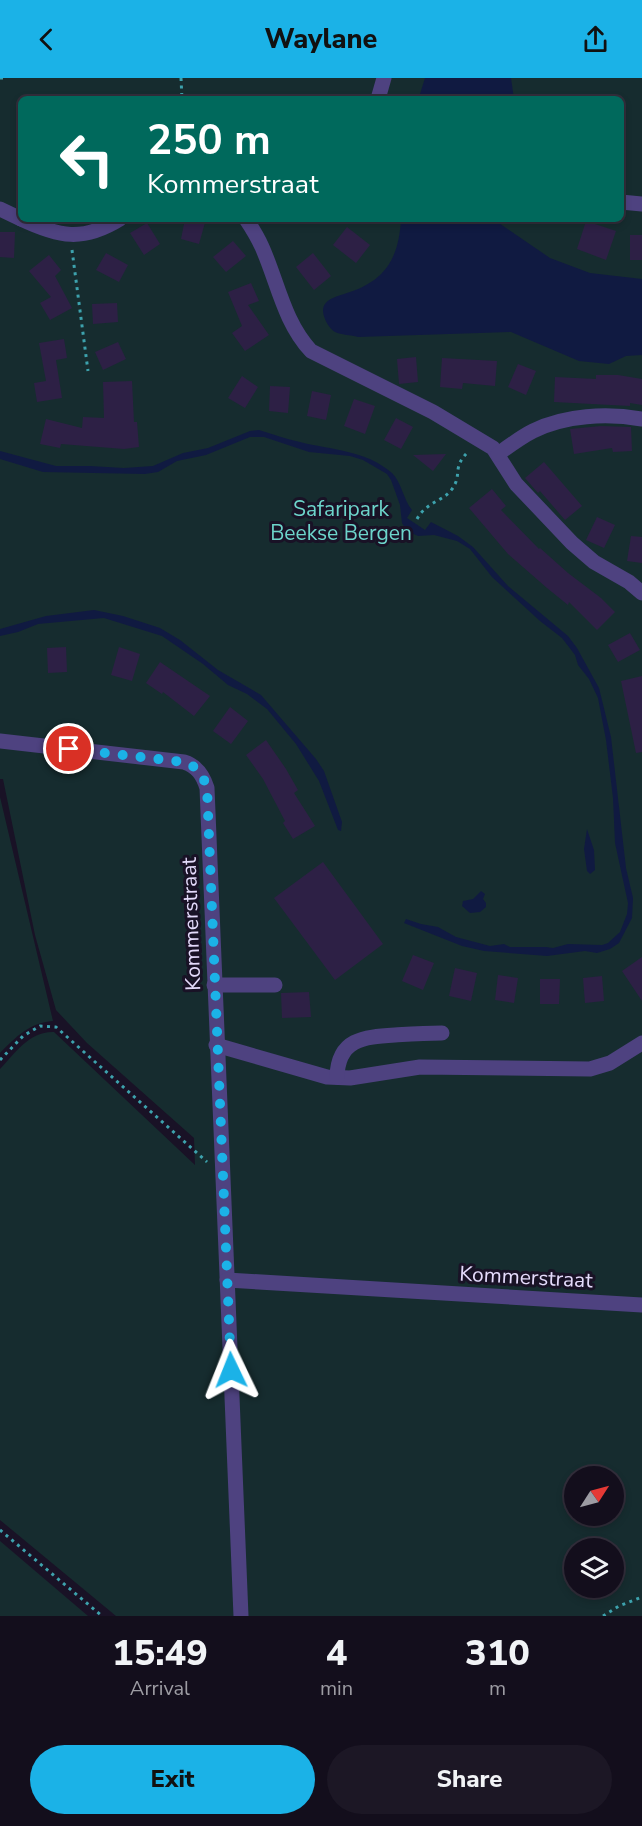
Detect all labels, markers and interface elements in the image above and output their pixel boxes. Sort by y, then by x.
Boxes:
text: Waylane [265,21,377,58]
icon: back [30,23,63,56]
icon: share [579,23,612,56]
text: 250 m [147,112,271,169]
icon: left [48,120,126,198]
text: Kommerstraat [147,166,319,203]
park label: Safaripark Beekse Bergen [270,495,412,547]
pin [43,723,94,774]
icon: arrive [52,732,85,765]
street label: Kommerstraat [175,856,207,991]
street label: Kommerstraat [459,1260,594,1295]
position arrow [199,1338,263,1402]
north arrow [564,1466,624,1526]
map controls [564,1466,624,1598]
button: layers [564,1538,624,1598]
text: 15:49 [112,1629,208,1678]
text: 4 [326,1629,347,1678]
text: 310 [465,1629,530,1678]
text: Arrival [130,1675,190,1702]
text: min [320,1675,353,1702]
text: m [489,1675,506,1702]
button: Exit [30,1745,315,1814]
button: Share [327,1745,612,1814]

